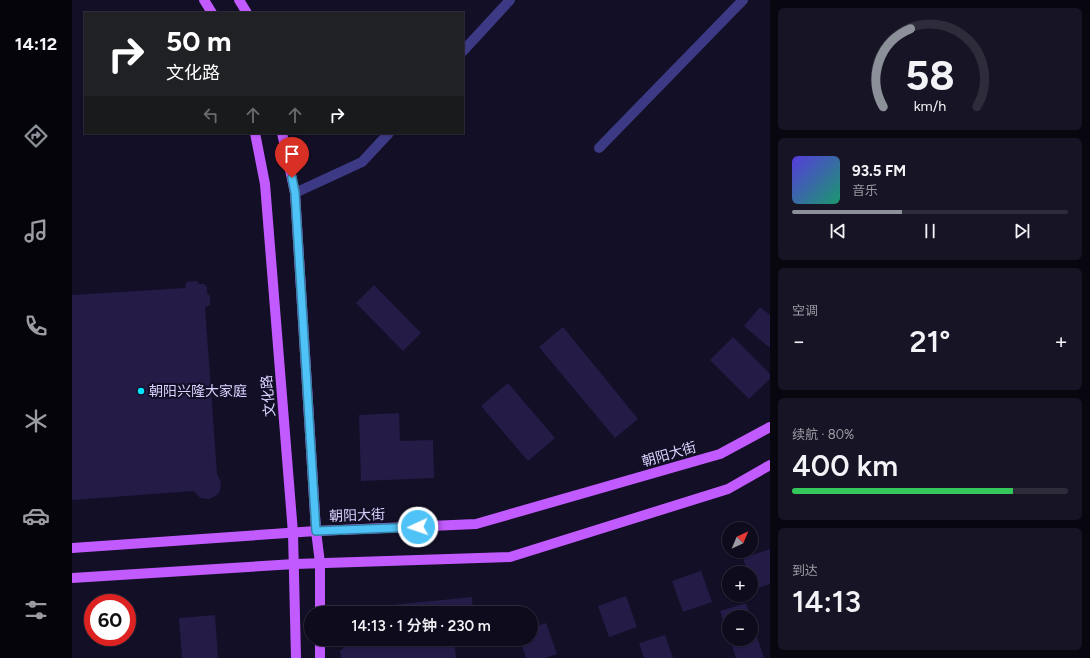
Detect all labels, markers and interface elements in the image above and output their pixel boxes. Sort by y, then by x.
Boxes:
text: 50 m [166,24,232,58]
icon: right [100,28,152,80]
text: 14:12 [15,33,57,55]
text: 58 [905,50,955,100]
text: 文化路 [166,62,220,84]
text: km/h [914,97,946,115]
icon: left [200,104,222,126]
icon: ahead [242,104,264,126]
icon: ahead [284,104,306,126]
icon: right [326,104,348,126]
icon: directions [22,122,50,150]
pin [275,137,309,178]
icon: arrive [281,143,303,165]
text: 93.5 FM [852,162,906,180]
text: 音乐 [852,183,878,198]
icon: music [22,217,50,245]
icon: previous [827,220,849,242]
icon: pause [919,220,941,242]
icon: next [1011,220,1033,242]
text: 空调 [792,303,818,318]
icon: phone [22,312,50,340]
text: 21° [910,323,950,360]
text: − [792,328,806,355]
text: + [1054,328,1068,355]
street label: 文化路 [258,374,279,418]
place label: 朝阳兴隆大家庭 [149,383,247,400]
marker: 朝阳兴隆大家庭 [136,386,146,396]
icon: climate [22,407,50,435]
text: 续航 · 80% [792,427,854,442]
street label: 朝阳大街 [640,439,698,470]
text: 400 km [792,447,898,484]
icon: car [22,502,50,530]
street label: 朝阳大街 [329,506,385,525]
position arrow [397,506,439,548]
north arrow [722,522,758,558]
map controls [722,522,758,646]
text: 到达 [792,563,818,578]
button: + [722,566,758,602]
text: 14:13 [792,583,861,620]
speed limit sign: 60 [84,594,136,646]
icon: filters [22,596,50,624]
button: − [722,610,758,646]
text: 14:13 · 1 分钟 · 230 m [351,617,491,635]

